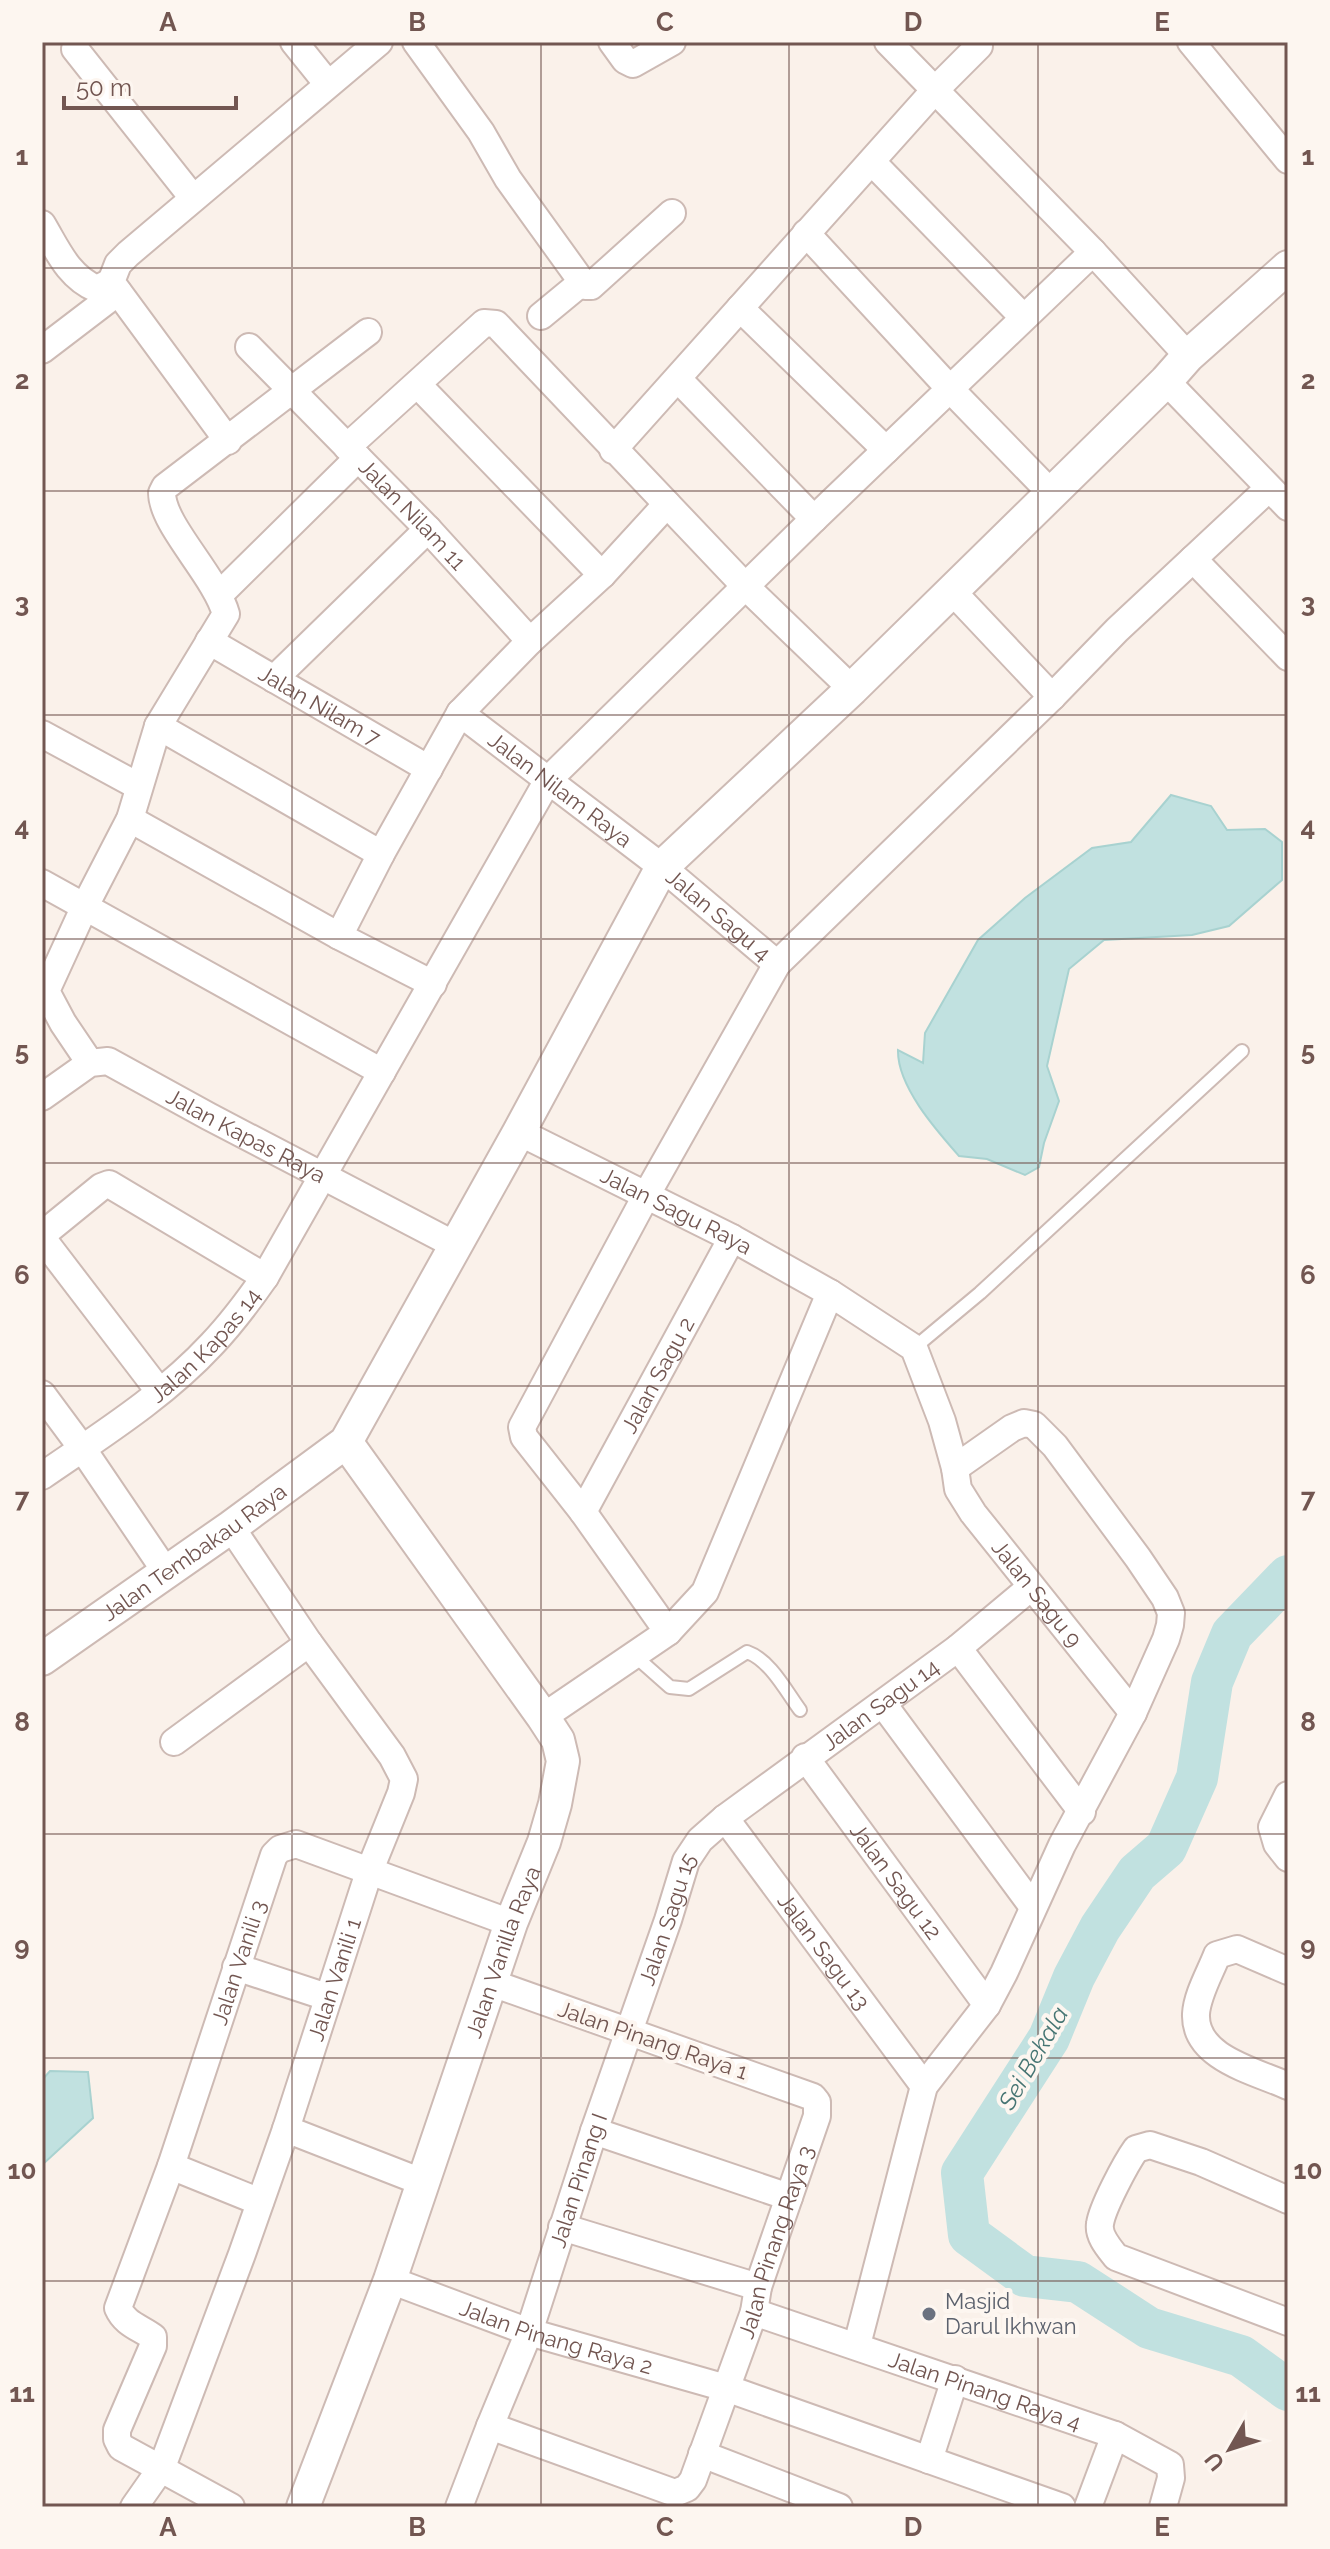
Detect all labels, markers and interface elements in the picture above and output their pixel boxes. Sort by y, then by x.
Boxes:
text: A [159,7,177,37]
text: B [408,7,426,37]
text: C [656,7,674,37]
text: D [904,7,922,37]
text: E [1154,7,1170,37]
scale bar [64,60,236,110]
text: 50 m [76,73,132,102]
text: 1 [16,141,29,171]
text: 1 [1302,141,1315,171]
text: 2 [15,365,29,395]
text: 2 [1301,365,1315,395]
street label: Jalan Nilam 11 [354,454,472,575]
text: 3 [15,588,29,618]
text: 3 [1301,588,1315,618]
street label: Jalan Nilam 7 [254,660,385,751]
street label: Jalan Nilam Raya [483,726,637,852]
text: 4 [15,812,29,842]
text: 4 [1301,812,1315,842]
street label: Jalan Sagu 4 [661,863,776,966]
text: 5 [15,1036,29,1066]
text: 5 [1301,1036,1315,1066]
street label: Jalan Kapas Raya [162,1083,330,1188]
street label: Jalan Sagu Raya [596,1162,757,1260]
text: 6 [14,1260,30,1290]
text: 6 [1300,1260,1316,1290]
street label: Jalan Kapas 14 [145,1283,266,1408]
street label: Jalan Sagu 2 [616,1313,700,1437]
street label: Jalan Tembakau Raya [97,1478,291,1626]
text: 7 [15,1483,30,1513]
text: 7 [1301,1483,1316,1513]
street label: Jalan Sagu 9 [987,1535,1088,1652]
street label: Jalan Sagu 14 [817,1653,944,1756]
text: 8 [14,1707,30,1737]
text: 8 [1300,1707,1316,1737]
street label: Jalan Sagu 12 [845,1818,947,1944]
street label: Jalan Sagu 15 [633,1847,701,1989]
street label: Jalan Vanilla Raya [460,1862,546,2041]
street label: Jalan Sagu 13 [772,1888,875,2014]
street label: Jalan Vanili 3 [206,1897,271,2028]
street label: Jalan Vanili 1 [302,1915,366,2044]
text: 9 [14,1931,30,1961]
text: 9 [1300,1931,1316,1961]
street label: Jalan Pinang Raya 1 [555,1995,751,2085]
water label: Sei Bekala [991,2001,1074,2115]
street label: Jalan Pinang I [544,2110,612,2251]
street label: Jalan Pinang Raya 3 [733,2142,819,2342]
text: 10 [8,2155,36,2185]
text: 10 [1294,2155,1322,2185]
place label: Masjid Darul Ikhwan [945,2288,1076,2339]
street label: Jalan Pinang Raya 2 [456,2294,656,2380]
marker: Masjid Darul Ikhwan [920,2305,938,2323]
street label: Jalan Pinang Raya 4 [885,2346,1084,2435]
text: 11 [9,2378,35,2408]
text: 11 [1295,2378,1321,2408]
north arrow [1190,2409,1270,2489]
text: U [1199,2447,1230,2476]
text: A [159,2512,177,2542]
text: B [408,2512,426,2542]
text: C [656,2512,674,2542]
text: D [904,2512,922,2542]
text: E [1154,2512,1170,2542]

